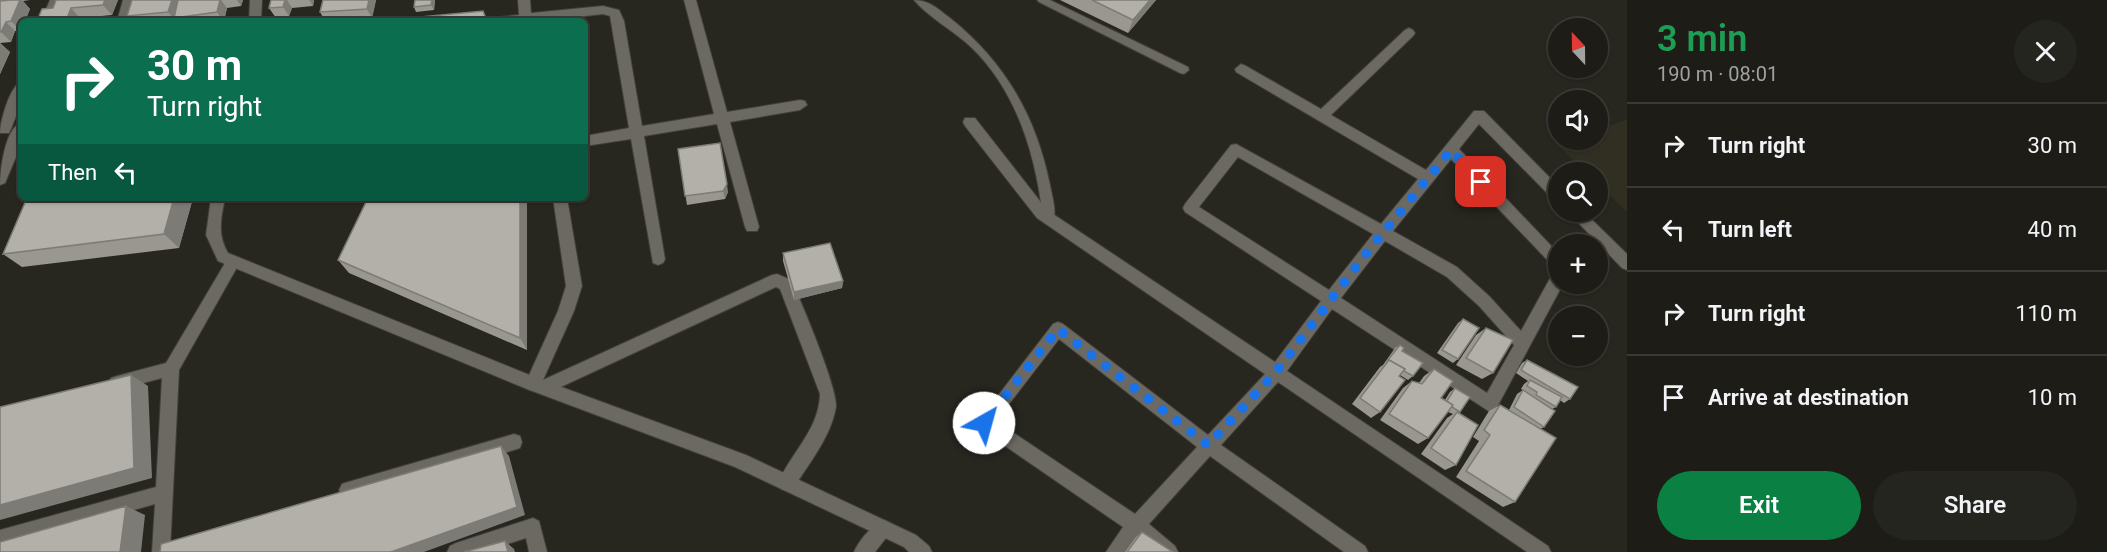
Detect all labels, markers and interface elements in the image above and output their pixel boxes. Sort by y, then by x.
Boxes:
north arrow [1548,18,1608,78]
map controls [1548,18,1608,366]
text: 3 min [1657,18,1747,60]
button: close [2014,20,2077,83]
text: 30 m [147,41,242,90]
icon: right [48,42,126,120]
text: 190 m · 08:01 [1657,62,1778,86]
button: sound [1548,90,1608,150]
text: Turn right [147,91,262,123]
icon: right [1657,129,1690,162]
text: Turn right [1708,133,1805,158]
text: 30 m [2028,133,2077,158]
icon: left [109,156,142,189]
pin [1455,156,1506,207]
text: Then [48,160,97,185]
button: search [1548,162,1608,222]
icon: arrive [1464,165,1497,198]
icon: left [1657,213,1690,246]
text: Turn left [1708,217,1792,242]
text: 40 m [2028,217,2077,242]
button: + [1548,234,1608,294]
icon: right [1657,297,1690,330]
text: Turn right [1708,301,1805,326]
text: 110 m [2015,301,2077,326]
button: − [1548,306,1608,366]
icon: arrive [1657,381,1690,414]
text: Arrive at destination [1708,385,1909,410]
text: 10 m [2028,385,2077,410]
position arrow [952,391,1016,455]
button: Exit [1657,471,1861,540]
button: Share [1873,471,2077,540]

